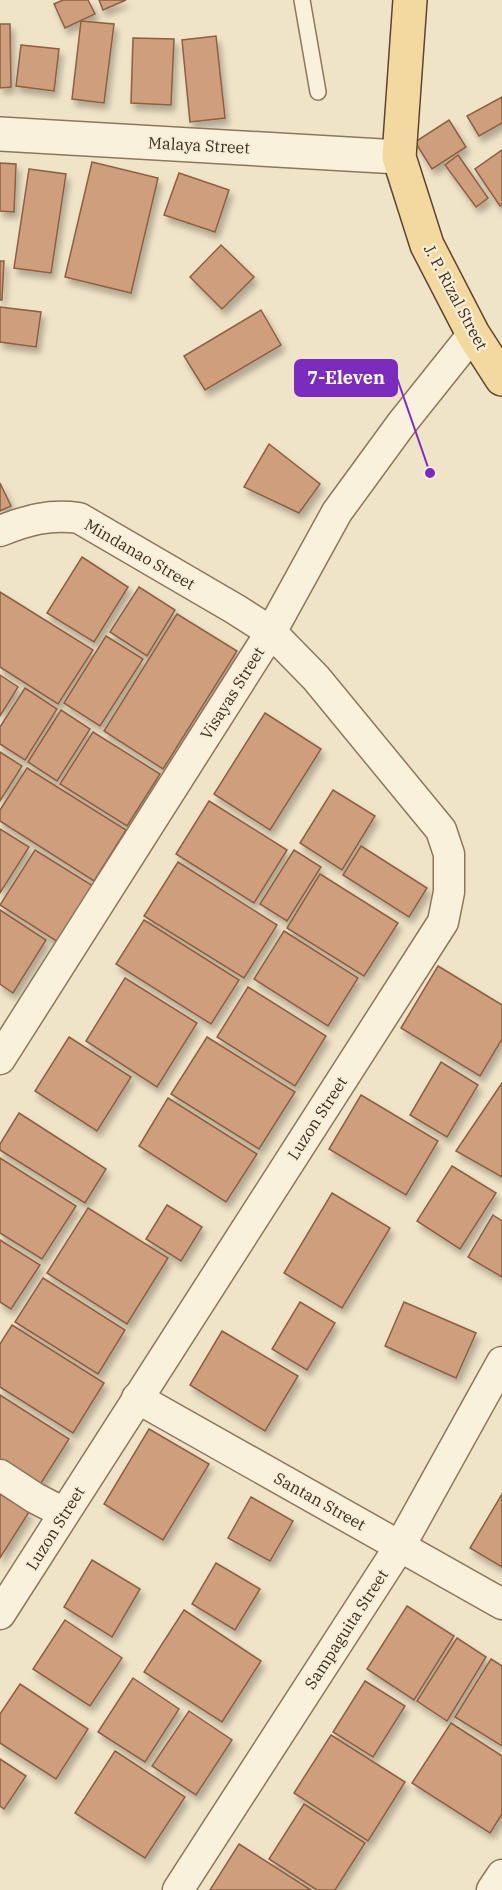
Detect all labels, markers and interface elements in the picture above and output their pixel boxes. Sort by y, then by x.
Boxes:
street label: Malaya Street [148,132,251,158]
street label: J. P. Rizal Street [420,241,492,353]
callout: 7-Eleven [295,360,397,396]
text: 7-Eleven [307,366,385,389]
street label: Mindanao Street [81,514,199,594]
street label: Visayas Street [196,643,269,743]
street label: Luzon Street [283,1072,351,1163]
street label: Santan Street [271,1468,370,1535]
street label: Luzon Street [21,1482,89,1574]
street label: Sampaguita Street [300,1565,392,1693]

